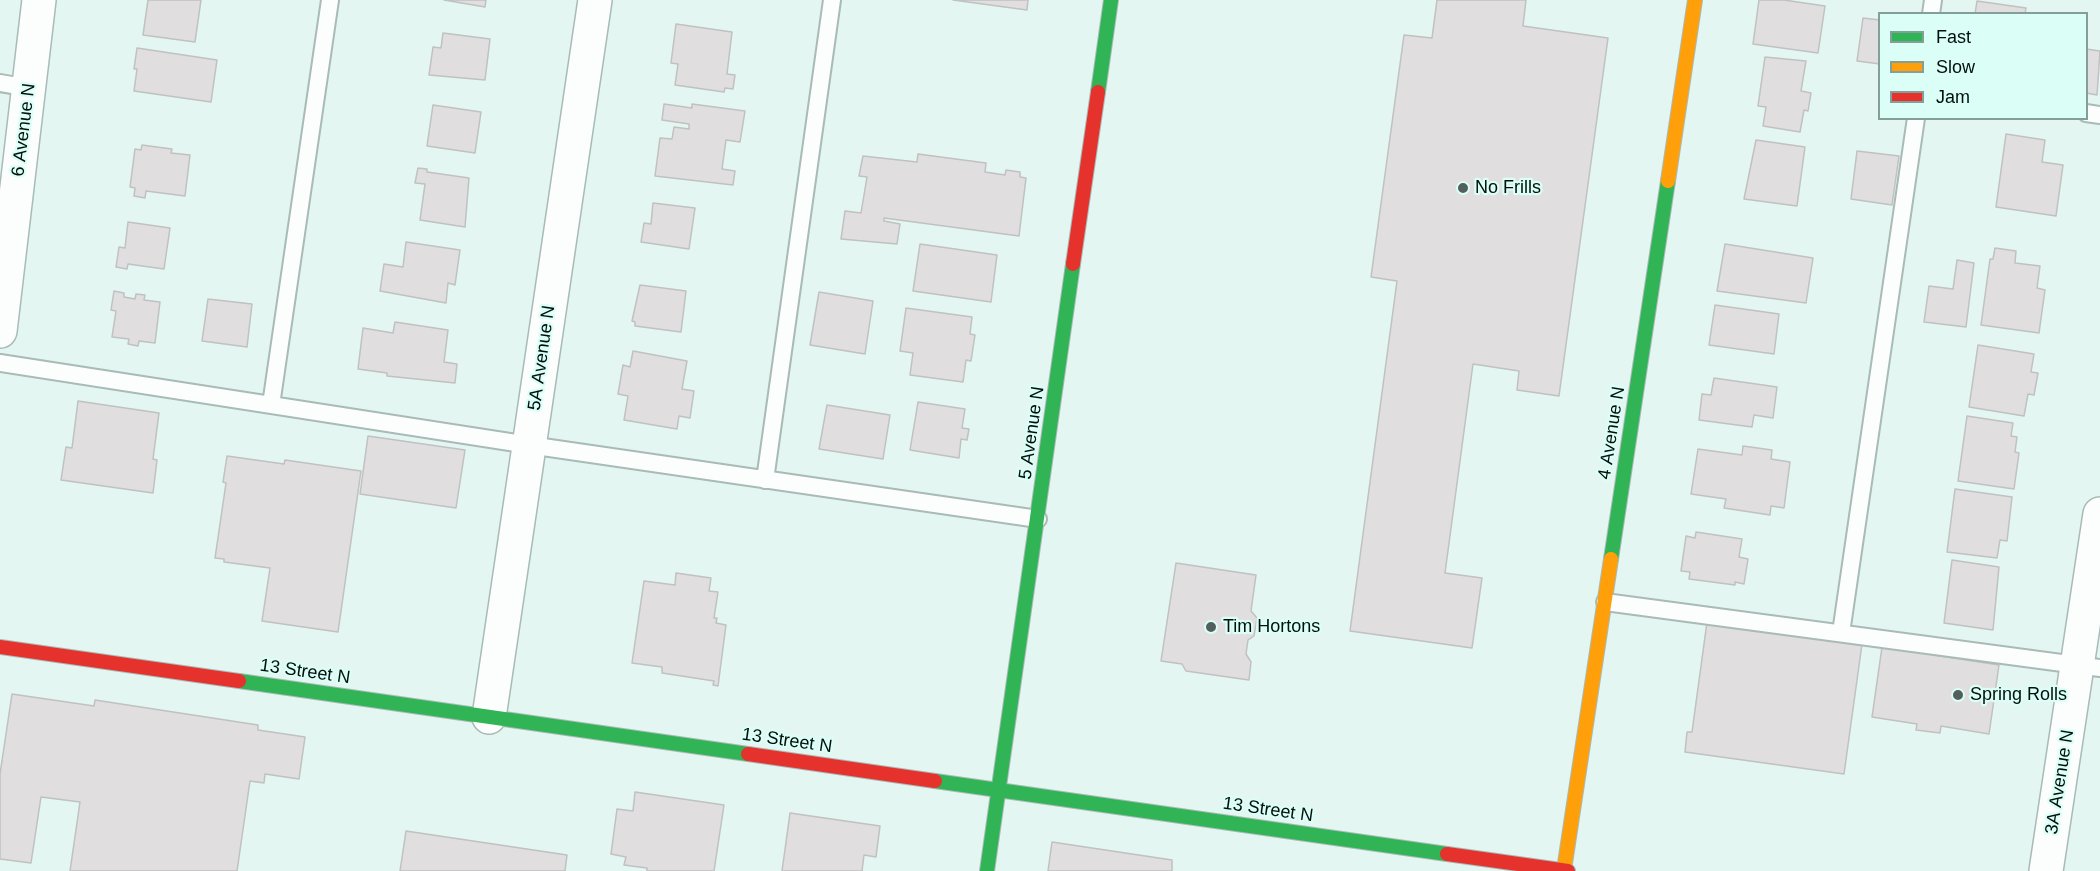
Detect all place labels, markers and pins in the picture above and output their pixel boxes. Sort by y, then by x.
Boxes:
place label: No Frills [1475,177,1541,199]
marker: No Frills [1456,181,1470,195]
place label: Tim Hortons [1223,616,1320,638]
marker: Tim Hortons [1204,620,1218,634]
place label: Spring Rolls [1970,684,2067,706]
marker: Spring Rolls [1951,688,1965,702]

